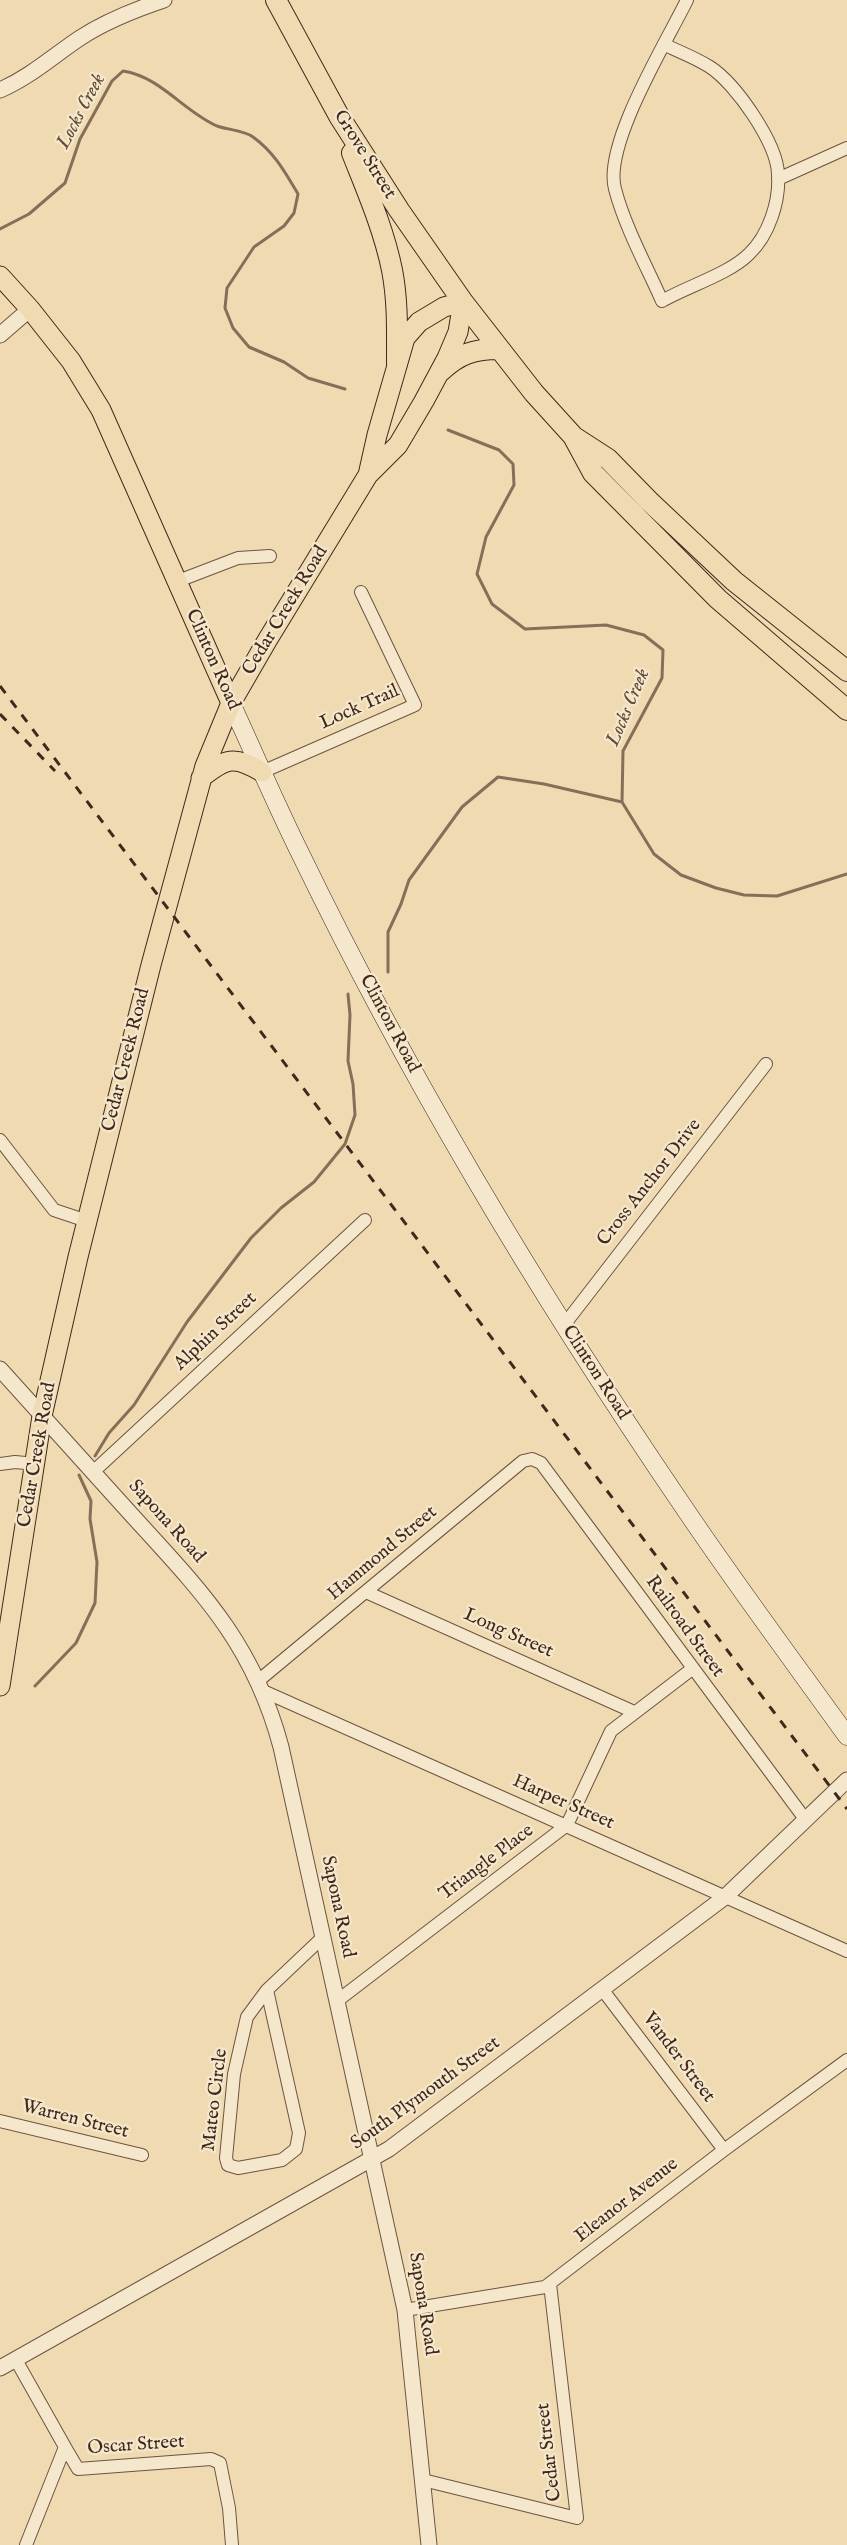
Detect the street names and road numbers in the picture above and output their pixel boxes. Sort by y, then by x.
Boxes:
street label: Grove Street [328,106,400,204]
street label: Cedar Creek Road [238,542,334,680]
street label: Clinton Road [180,606,244,714]
street label: Lock Trail [317,680,403,736]
street label: Clinton Road [354,971,424,1077]
street label: Cedar Creek Road [98,986,156,1134]
street label: Cross Anchor Drive [593,1115,707,1251]
street label: Alphin Street [170,1288,262,1376]
street label: Clinton Road [556,1322,634,1424]
street label: Cedar Creek Road [14,1381,62,1529]
street label: Sapona Road [123,1476,209,1568]
street label: Hammond Street [324,1502,442,1606]
street label: Railroad Street [640,1572,728,1682]
street label: Long Street [460,1604,556,1664]
street label: Harper Street [509,1770,617,1836]
street label: Triangle Place [435,1820,539,1906]
street label: Sapona Road [315,1854,359,1960]
street label: Vander Street [637,2009,719,2107]
street label: South Plymouth Street [347,2032,505,2156]
street label: Mateo Circle [198,2047,234,2153]
street label: Warren Street [19,2096,131,2144]
street label: Eleanor Avenue [571,2154,683,2248]
street label: Sapona Road [403,2251,441,2357]
street label: Cedar Street [533,2401,567,2503]
street label: Oscar Street [87,2431,185,2461]

